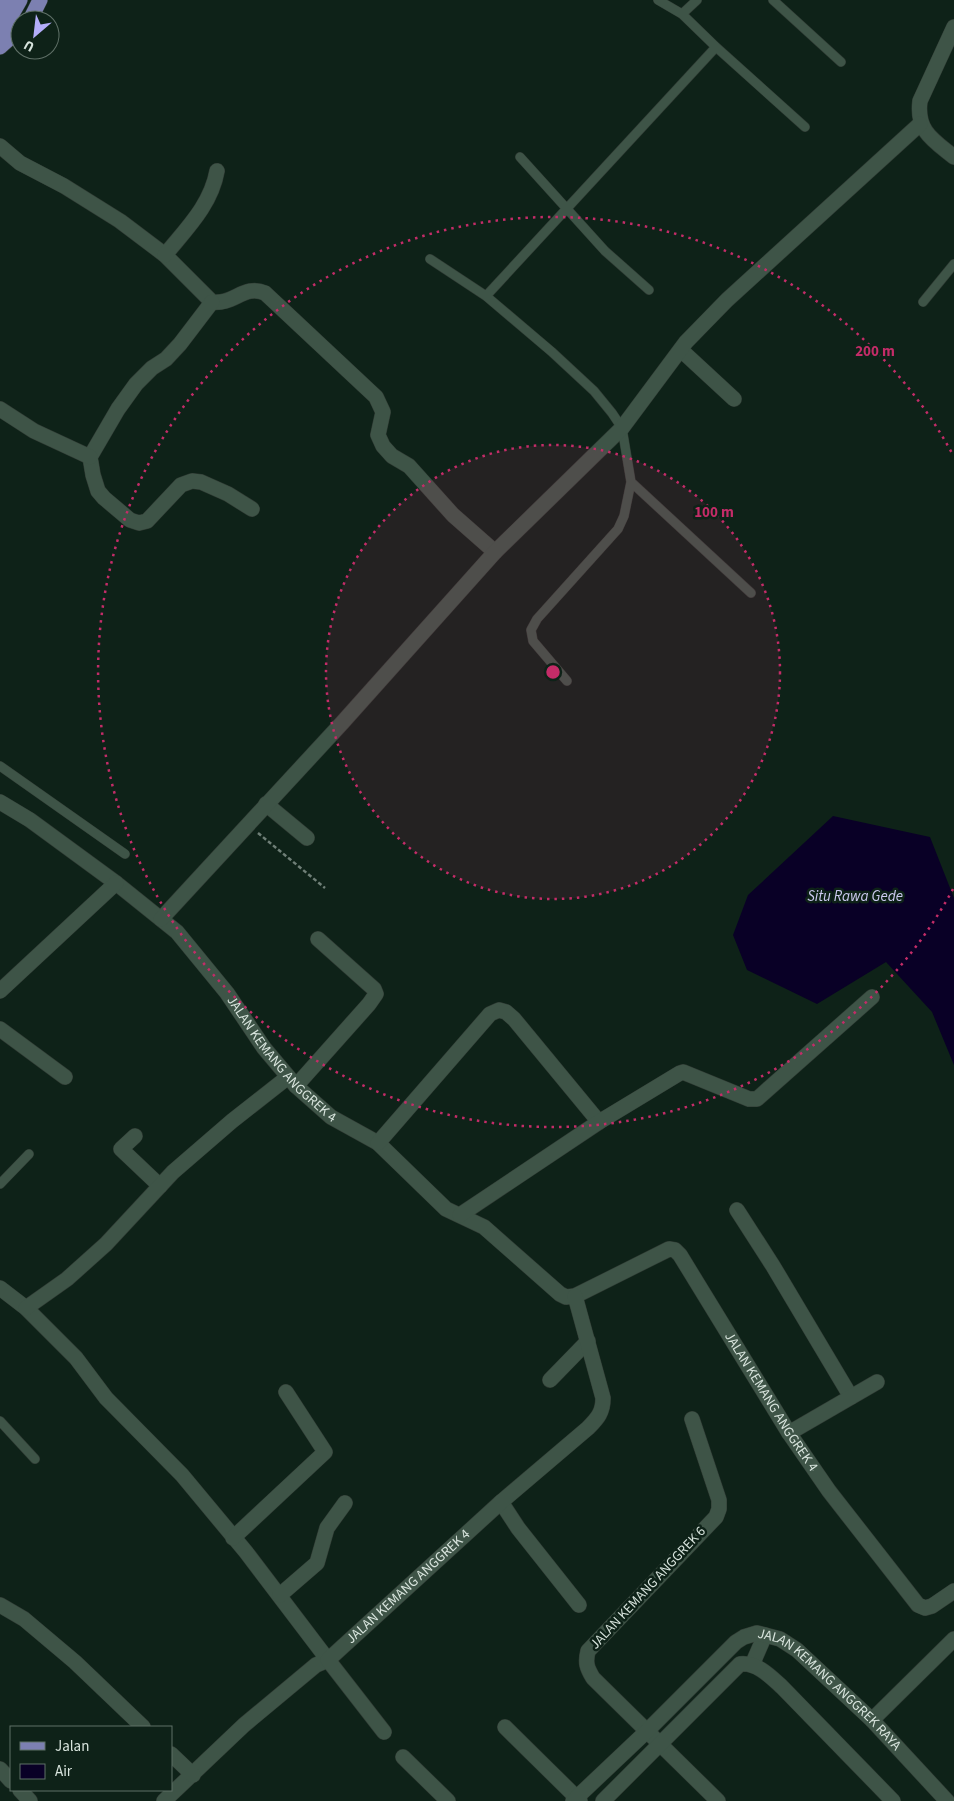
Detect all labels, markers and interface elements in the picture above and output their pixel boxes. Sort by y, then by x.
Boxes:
north arrow [10,10,60,60]
text: U [21,35,38,57]
text: 200 m [855,341,895,362]
text: 100 m [694,502,734,523]
centre of rings [544,663,562,681]
water label: Situ Rawa Gede [807,886,903,907]
street label: JALAN KEMANG ANGGREK 4 [222,992,340,1128]
street label: JALAN KEMANG ANGGREK 4 [719,1328,823,1476]
street label: JALAN KEMANG ANGGREK 6 [586,1522,710,1654]
street label: JALAN KEMANG ANGGREK 4 [342,1525,475,1649]
street label: JALAN KEMANG ANGGREK RAYA [756,1624,906,1755]
legend [10,1726,172,1791]
text: Jalan [55,1736,89,1757]
text: Air [55,1761,73,1782]

